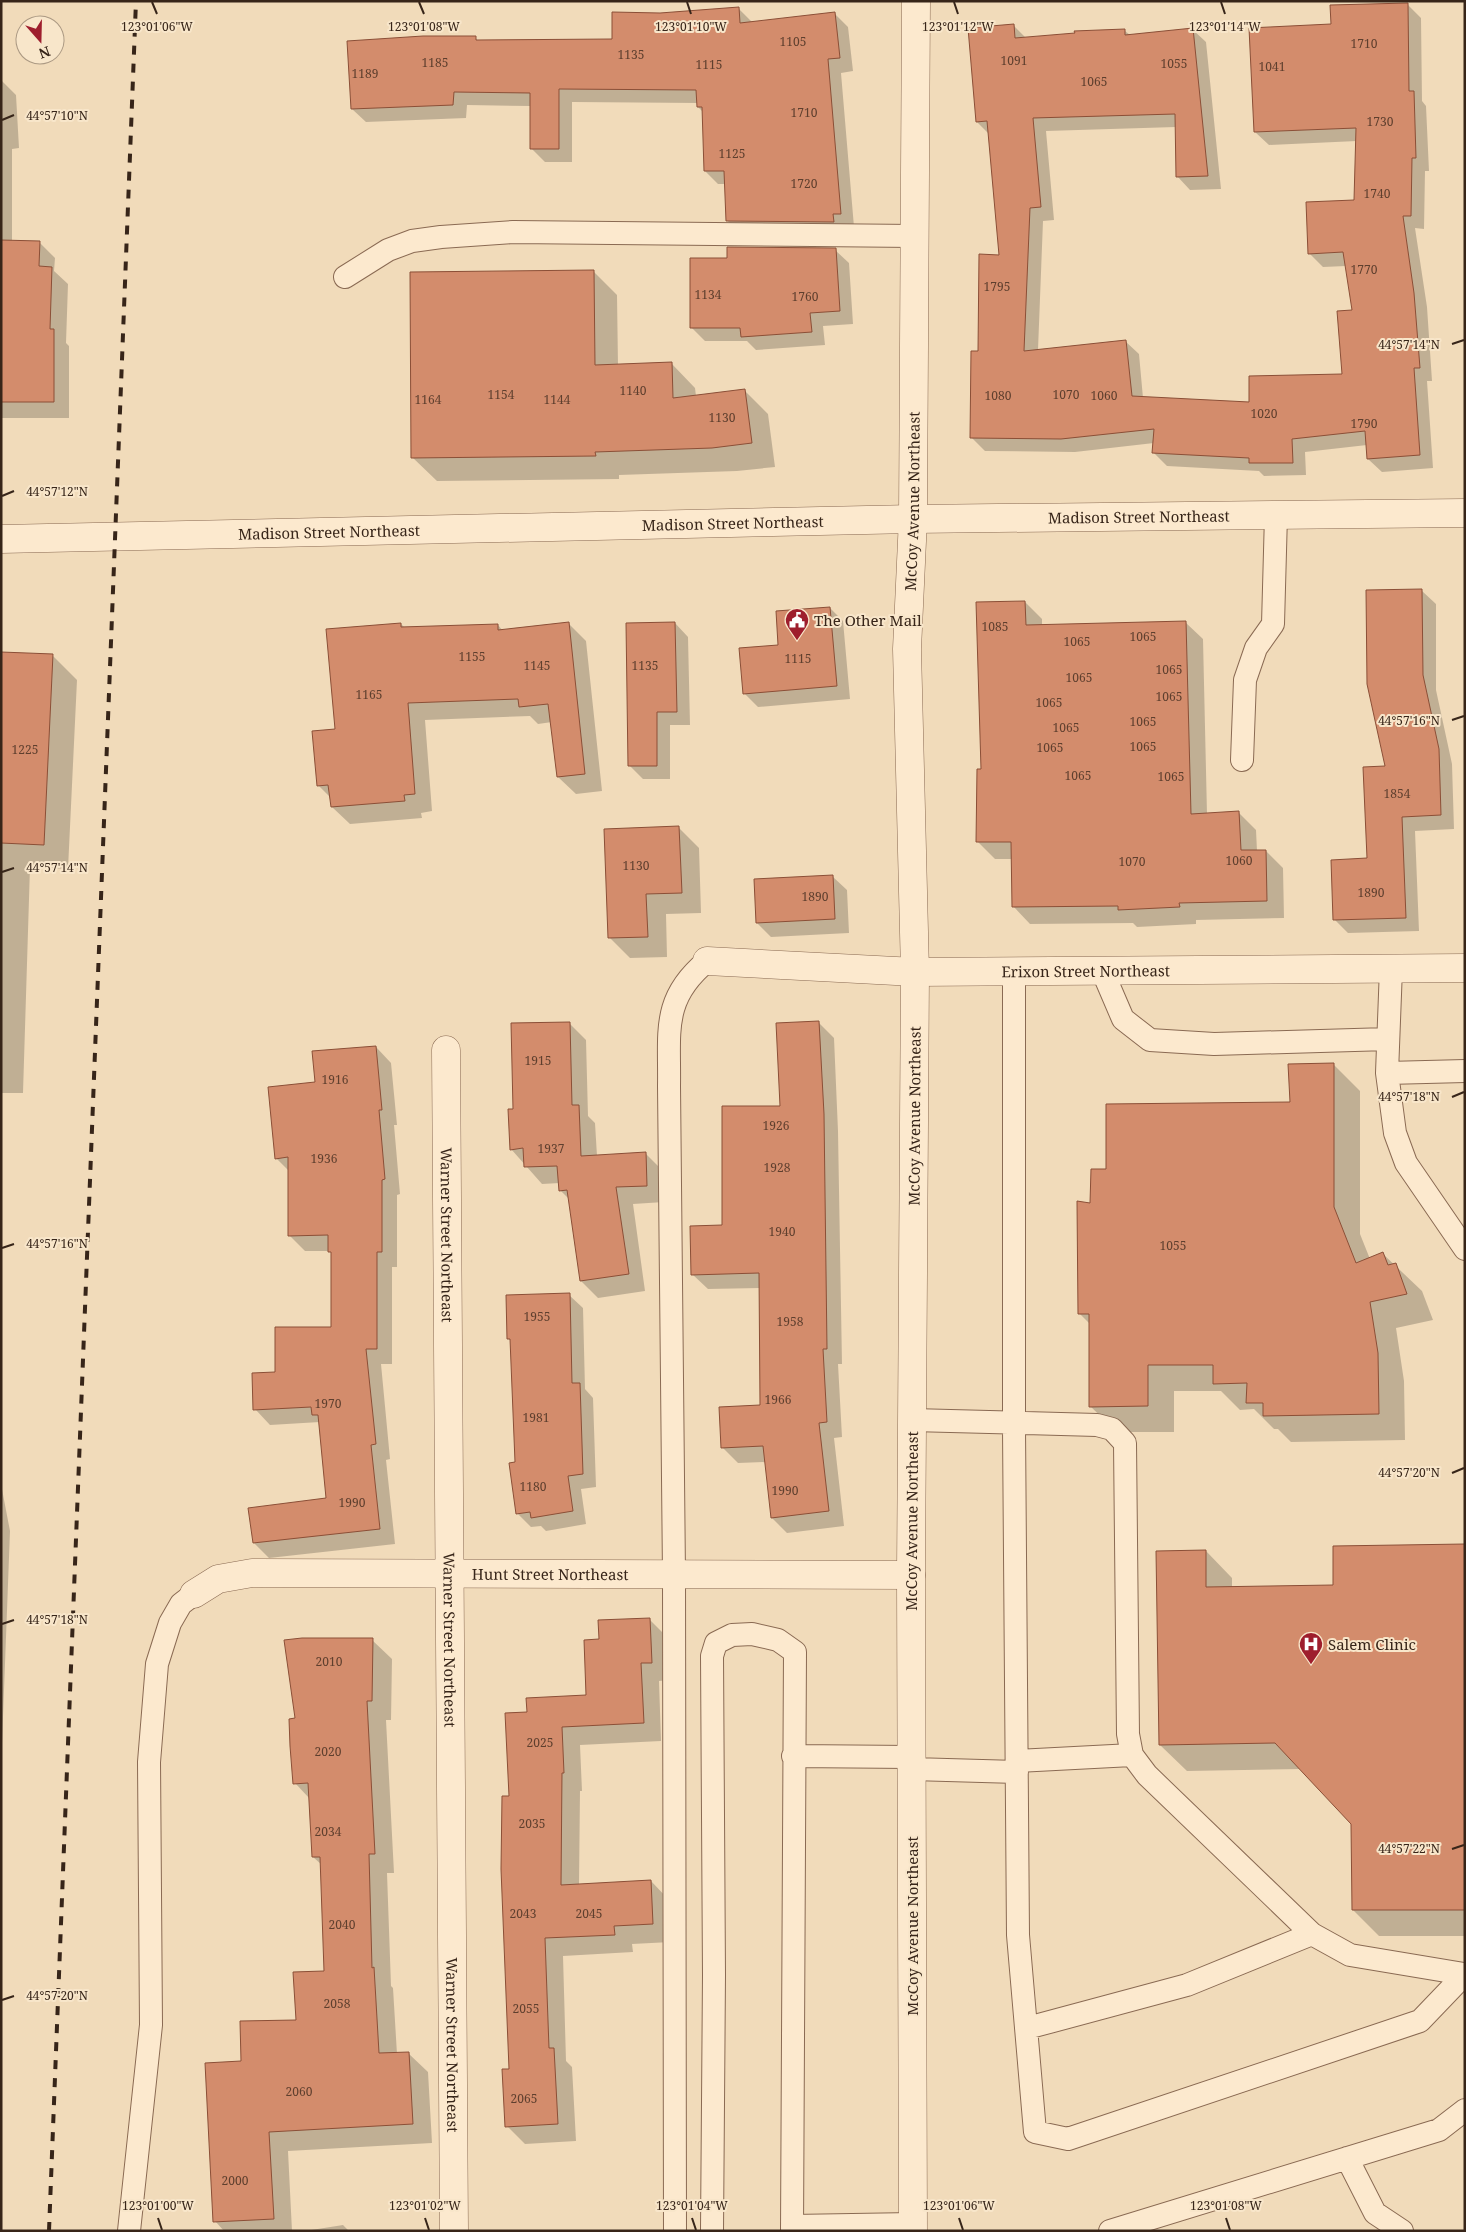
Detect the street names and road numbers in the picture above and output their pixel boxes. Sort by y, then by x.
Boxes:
street label: McCoy Avenue Northeast [900,411,924,591]
street label: Madison Street Northeast [1048,506,1230,528]
street label: Madison Street Northeast [642,511,824,535]
street label: Madison Street Northeast [238,520,420,544]
street label: Erixon Street Northeast [1001,960,1170,981]
street label: McCoy Avenue Northeast [903,1026,925,1206]
street label: Warner Street Northeast [437,1147,458,1323]
street label: McCoy Avenue Northeast [901,1431,922,1611]
street label: Warner Street Northeast [439,1552,461,1728]
street label: Hunt Street Northeast [472,1564,629,1584]
street label: McCoy Avenue Northeast [902,1836,922,2016]
street label: Warner Street Northeast [442,1957,463,2133]

